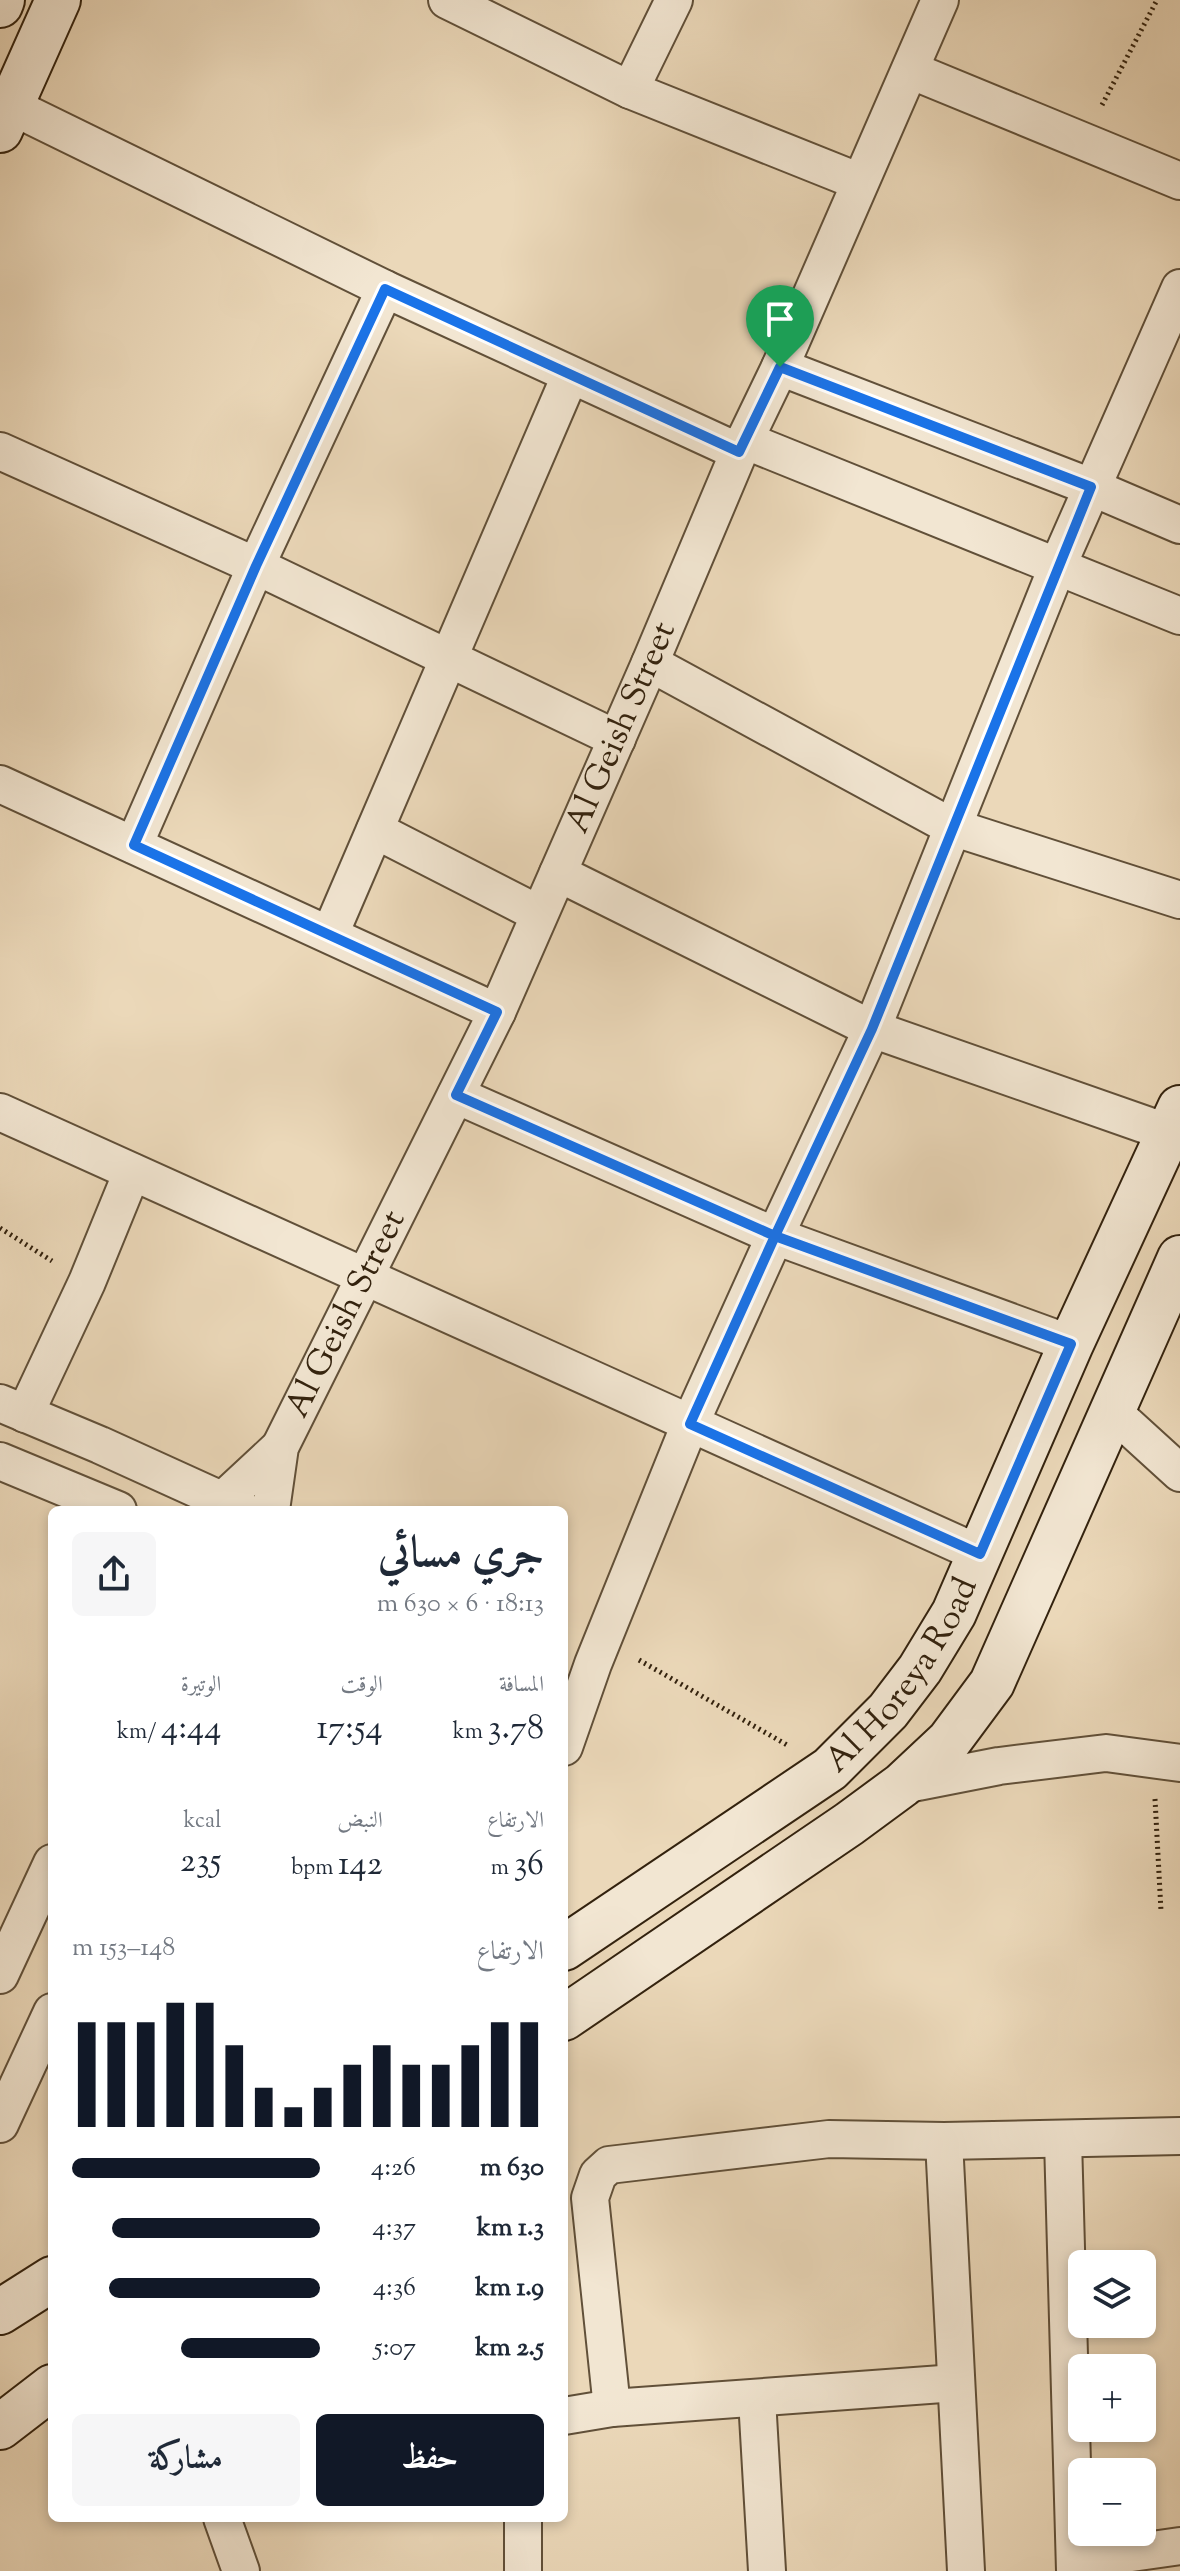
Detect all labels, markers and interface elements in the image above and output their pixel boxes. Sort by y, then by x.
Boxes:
pin [746,285,814,367]
icon: arrive [758,297,802,341]
street label: Al Geish Street [554,614,689,841]
street label: Al Geish Street [274,1202,419,1426]
text: جري مسائي [378,1524,544,1587]
button: share [72,1532,156,1616]
street label: Al Horeya Road [814,1570,991,1785]
text: 18:13 · 6 × 630 m [377,1586,544,1623]
text: الوتيرة [181,1670,221,1702]
text: الوقت [341,1670,383,1702]
text: المسافة [499,1670,544,1702]
text: 4:44 [161,1705,221,1754]
text: 17:54 [316,1705,383,1754]
text: 3.78 [488,1705,544,1754]
text: /km [117,1717,161,1749]
text: km [453,1717,488,1749]
text: kcal [184,1806,221,1838]
text: النبض [337,1806,383,1838]
text: الارتفاع [487,1806,544,1838]
text: 235 [180,1838,221,1887]
text: 142 [338,1841,383,1890]
text: 36 [514,1841,544,1890]
text: bpm [291,1853,338,1885]
text: m [491,1853,514,1885]
text: 148–153 m [72,1930,175,1967]
text: الارتفاع [477,1934,544,1971]
text: 4:26 [371,2150,416,2187]
text: 630 m [480,2150,544,2187]
text: 4:37 [373,2210,416,2247]
text: 1.3 km [477,2210,544,2247]
map controls [1068,2250,1156,2546]
button: layers [1068,2250,1156,2338]
text: 4:36 [373,2270,416,2307]
text: 1.9 km [475,2270,544,2307]
text: 5:07 [374,2330,416,2367]
text: 2.5 km [475,2330,544,2367]
button: + [1068,2354,1156,2442]
button: مشاركة [72,2414,300,2506]
button: حفظ [316,2414,544,2506]
button: − [1068,2458,1156,2546]

